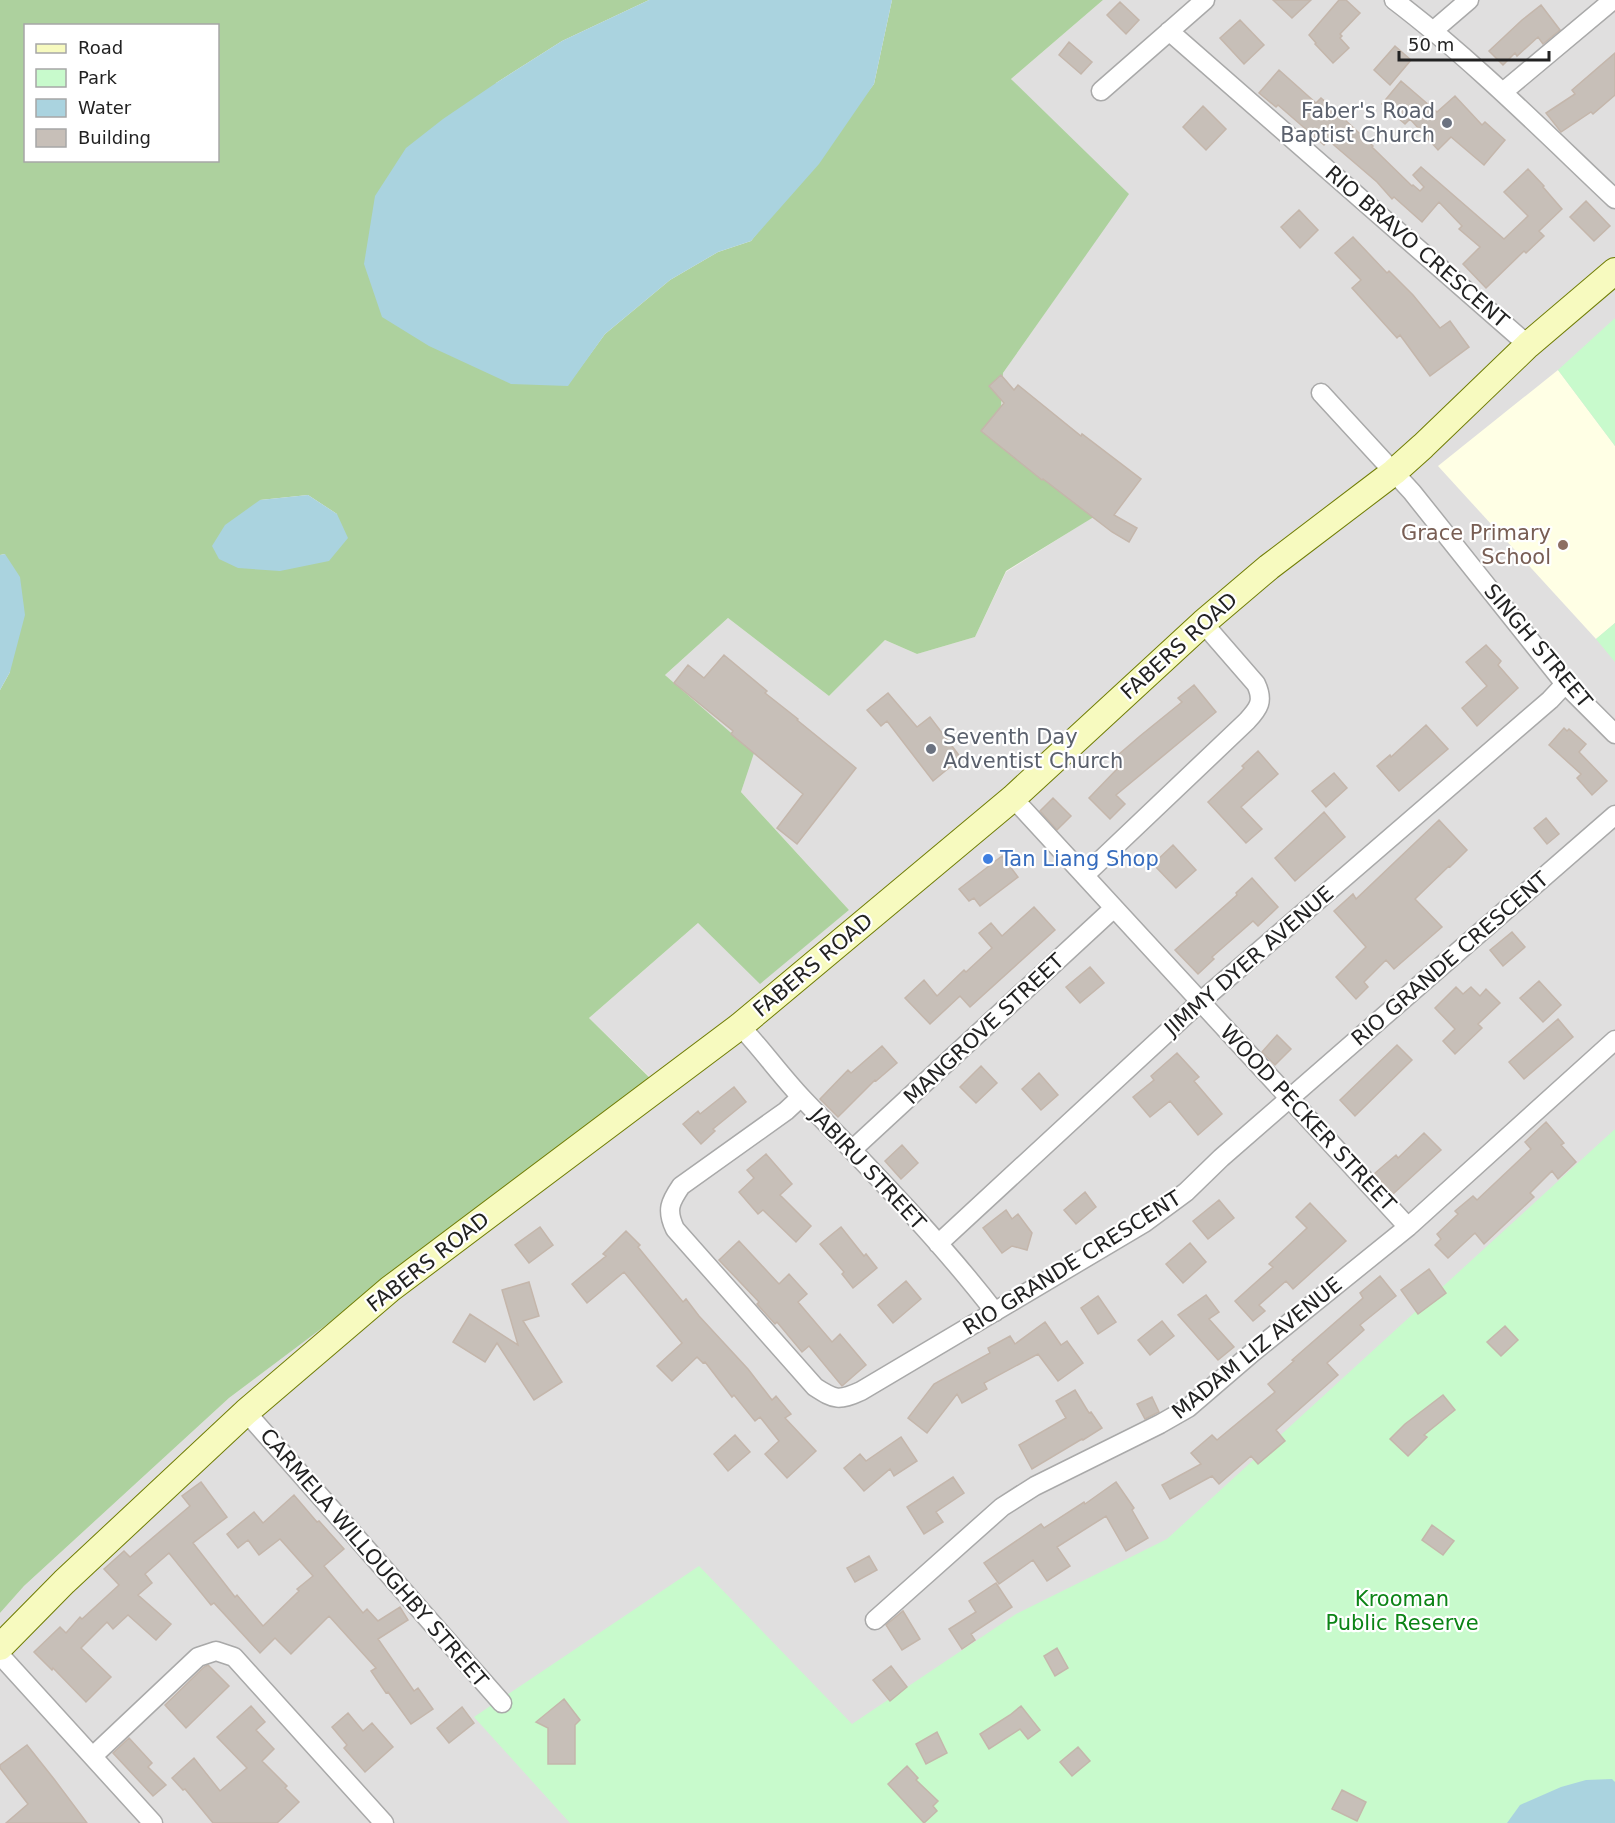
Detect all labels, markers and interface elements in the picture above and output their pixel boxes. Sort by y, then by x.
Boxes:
legend [24,24,219,162]
scale bar [1399,24,1549,62]
text: 50 m [1408,34,1454,55]
text: Road [78,37,123,58]
text: Park [78,67,117,88]
text: Water [78,97,132,118]
place label: Faber's Road Baptist Church [1280,99,1435,147]
marker: Faber's Road Baptist Church [1440,116,1454,130]
text: Building [78,127,151,148]
street label: RIO BRAVO CRESCENT [1321,161,1514,333]
place label: Grace Primary School [1401,521,1551,569]
marker: Grace Primary School [1556,538,1570,552]
street label: SINGH STREET [1479,579,1597,713]
street label: FABERS ROAD [1116,588,1242,704]
place label: Seventh Day Adventist Church [943,725,1123,773]
marker: Seventh Day Adventist Church [924,742,938,756]
place label: Tan Liang Shop [999,847,1159,871]
marker: Tan Liang Shop [981,852,995,866]
street label: RIO GRANDE CRESCENT [1347,867,1553,1051]
street label: JIMMY DYER AVENUE [1158,881,1338,1042]
street label: FABERS ROAD [749,908,877,1022]
street label: MANGROVE STREET [899,949,1069,1109]
street label: WOOD PECKER STREET [1215,1020,1401,1216]
street label: JABIRU STREET [804,1102,931,1235]
street label: RIO GRANDE CRESCENT [959,1186,1186,1340]
street label: FABERS ROAD [362,1207,494,1317]
street label: MADAM LIZ AVENUE [1167,1272,1347,1424]
street label: CARMELA WILLOUGHBY STREET [255,1424,493,1692]
park label: Krooman Public Reserve [1325,1587,1479,1635]

